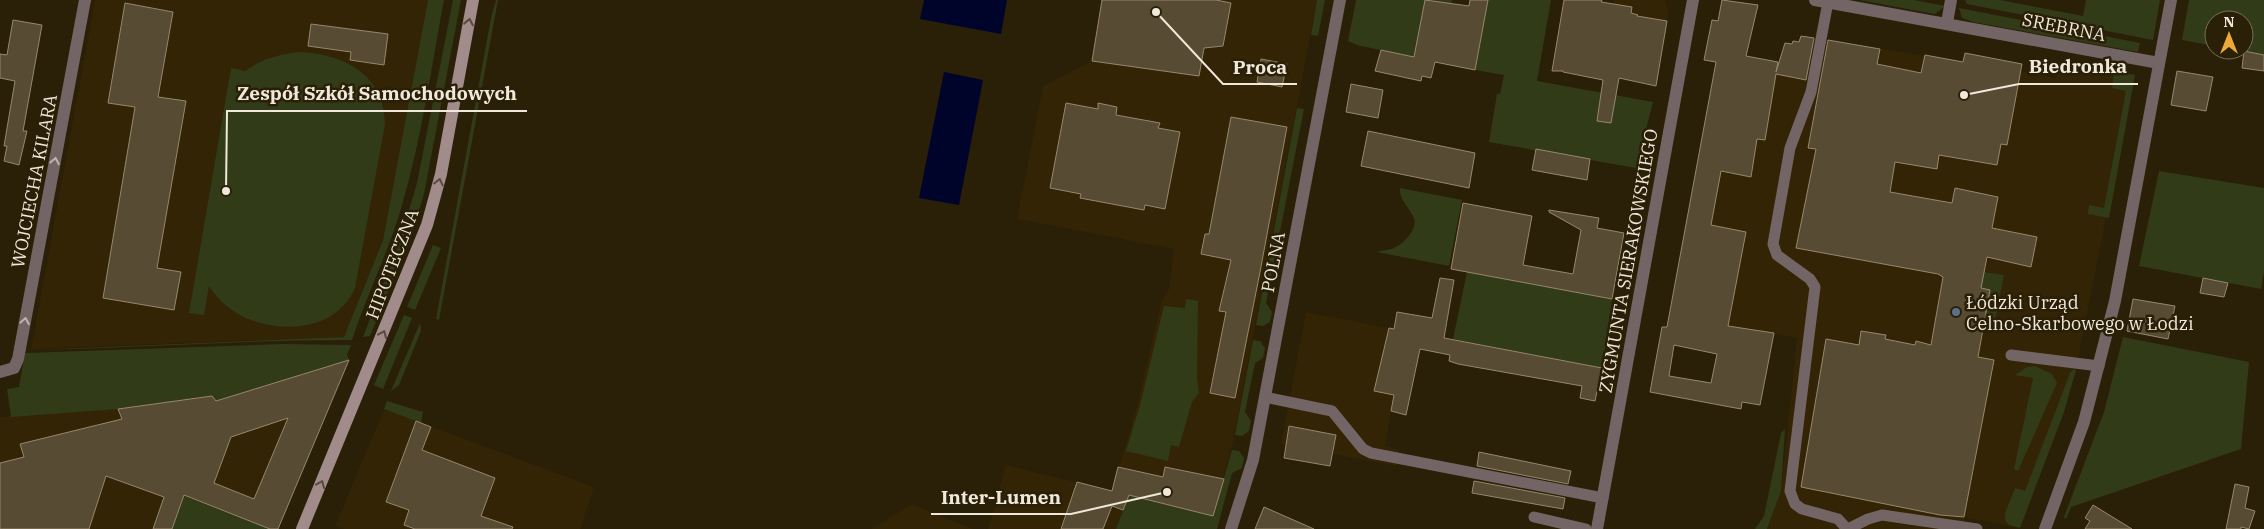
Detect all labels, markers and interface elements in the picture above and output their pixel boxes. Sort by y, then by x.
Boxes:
street label: SREBRNA [2020,8,2108,46]
north arrow [2204,10,2254,60]
text: N [2223,13,2235,31]
one-way arrow [463,18,474,26]
callout: Proca [1223,50,1297,84]
callout: Biedronka [2019,50,2138,84]
text: Biedronka [2029,54,2127,78]
text: Proca [1233,55,1287,79]
callout: Zespół Szkół Samochodowych [227,77,527,111]
text: Zespół Szkół Samochodowych [237,81,517,105]
street label: WOJCIECHA KILARA [6,91,62,270]
street label: ZYGMUNTA SIERAKOWSKIEGO [1593,127,1663,395]
one-way arrow [49,157,60,165]
one-way arrow [433,177,444,186]
street label: HIPOTECZNA [360,205,424,323]
street label: POLNA [1256,229,1290,294]
place label: Łódzki Urząd Celno-Skarbowego w Łodzi [1966,291,2194,335]
marker: Łódzki Urząd Celno-Skarbowego w Łodzi [1950,306,1962,318]
one-way arrow [20,316,30,325]
one-way arrow [377,330,388,339]
one-way arrow [314,480,325,489]
callout: Inter-Lumen [931,480,1071,514]
text: Inter-Lumen [941,485,1061,509]

